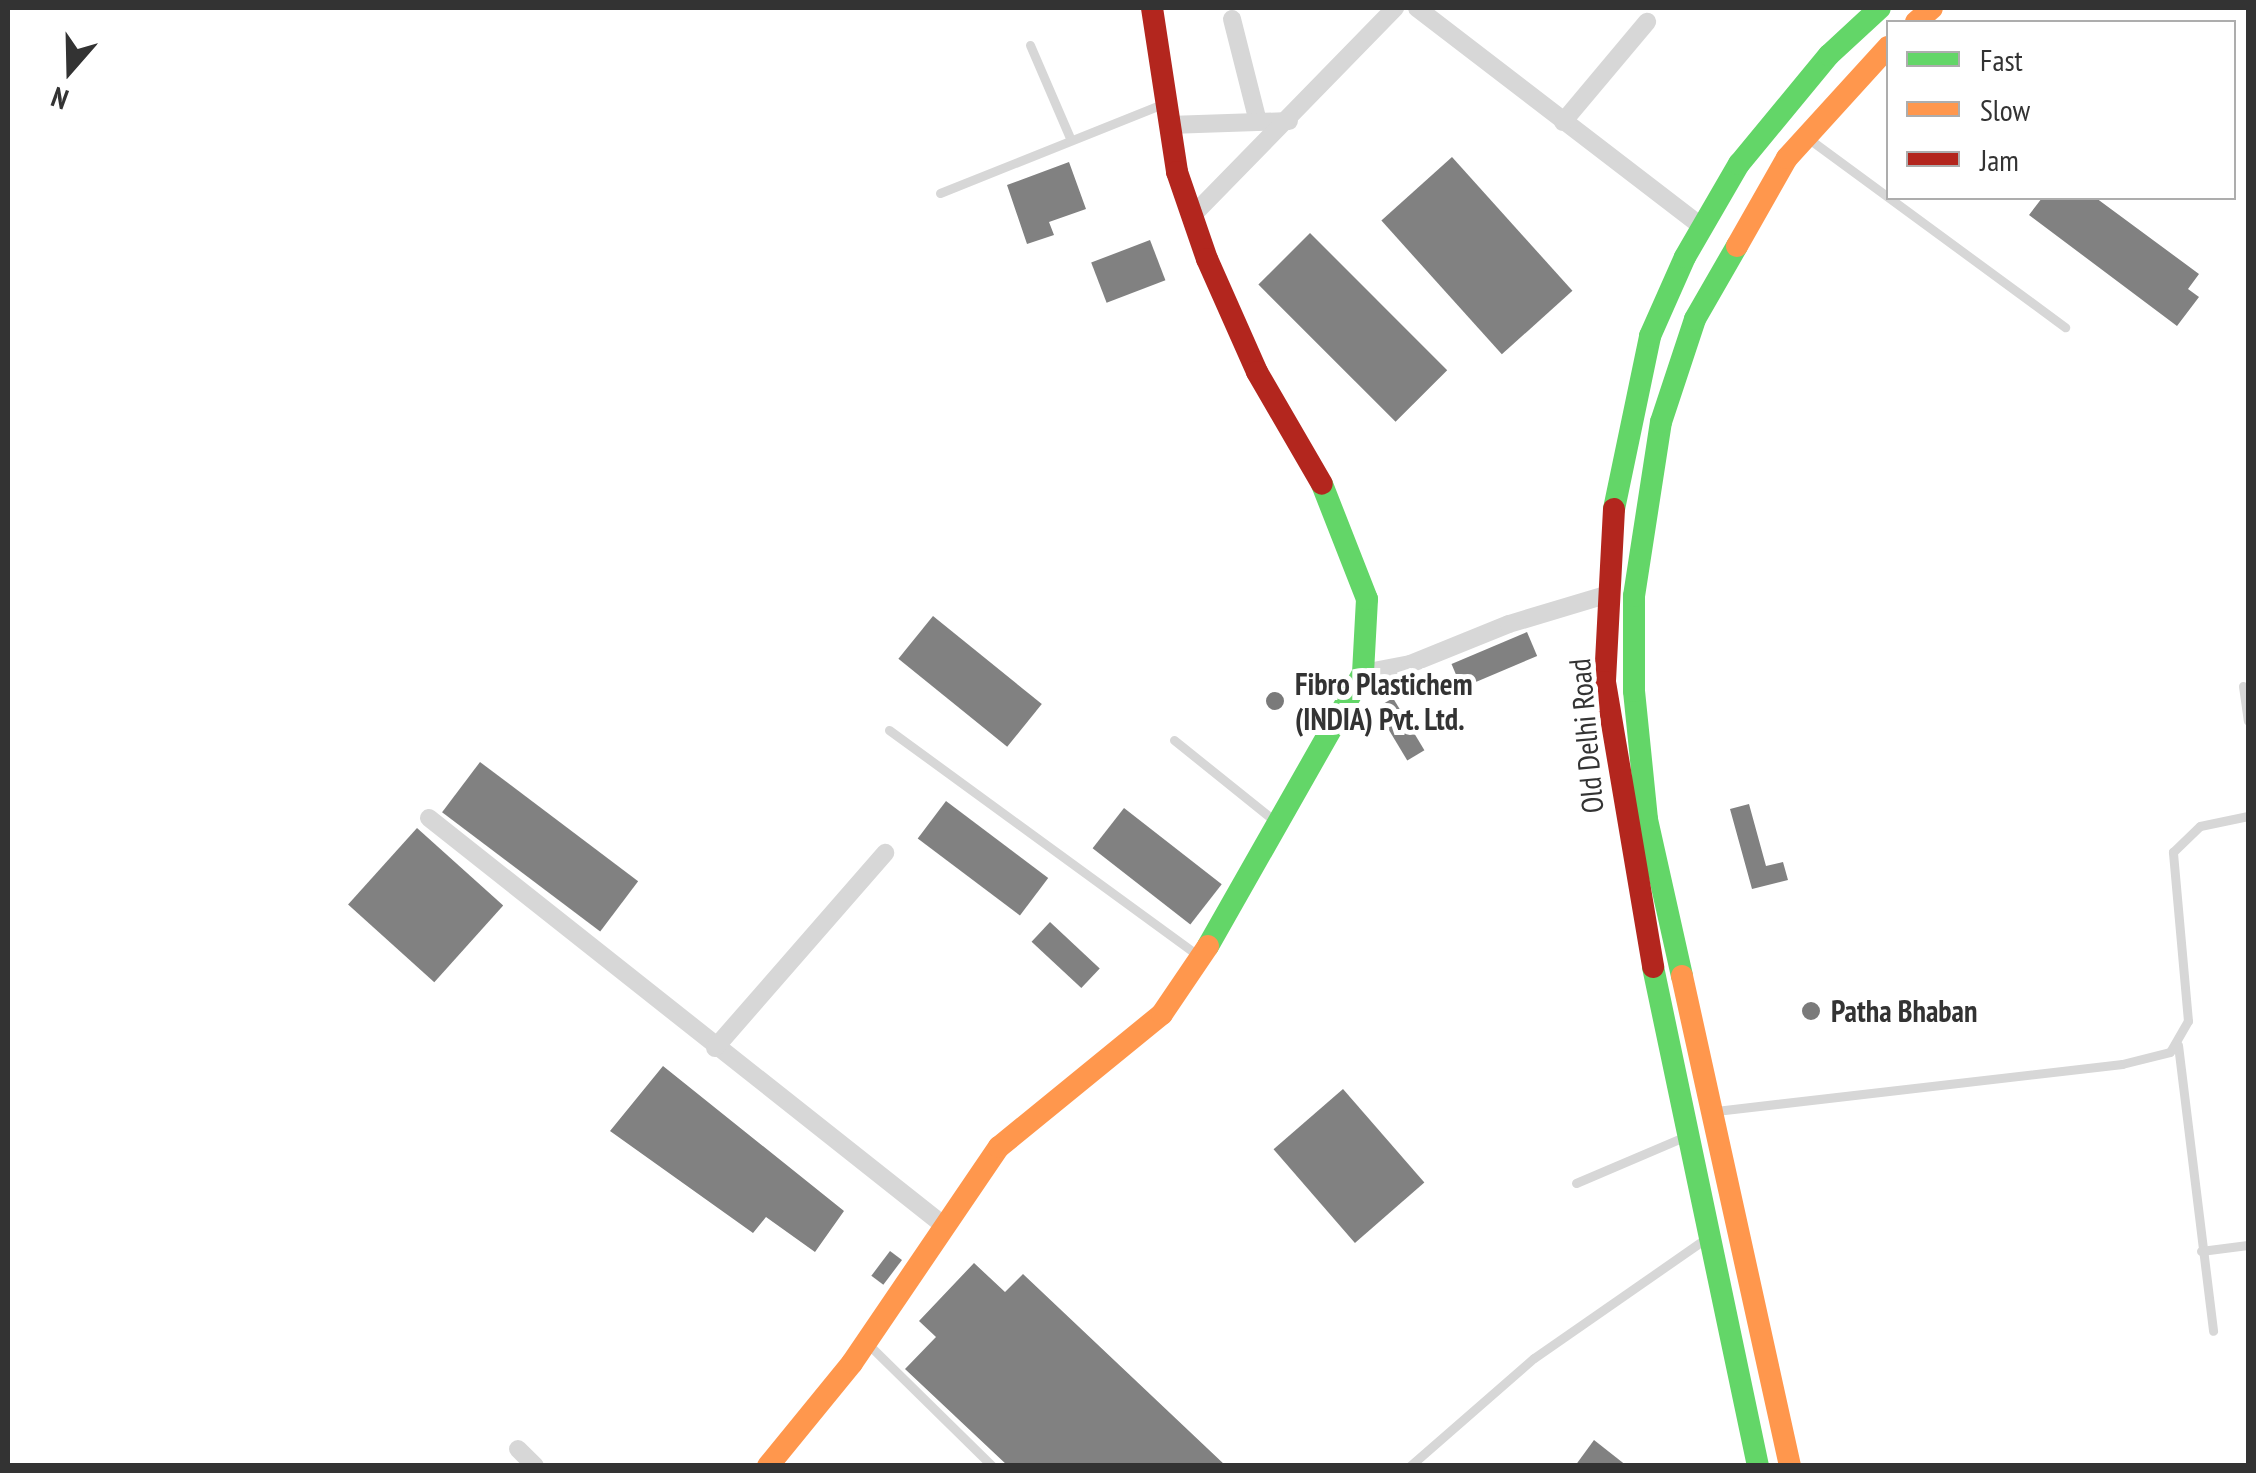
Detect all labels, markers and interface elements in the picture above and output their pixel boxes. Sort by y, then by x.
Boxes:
north arrow [20,20,120,120]
legend [1886,20,2236,200]
text: Fast [1980,40,2023,79]
text: N [46,79,73,119]
text: Slow [1980,90,2030,129]
text: Jam [1980,140,2019,179]
street label: Old Delhi Road [1561,657,1611,815]
place label: Fibro Plastichem (INDIA) Pvt. Ltd. [1295,666,1473,736]
marker: Fibro Plastichem (INDIA) Pvt. Ltd. [1264,690,1286,712]
place label: Patha Bhaban [1831,993,1977,1029]
marker: Patha Bhaban [1800,1000,1822,1022]

